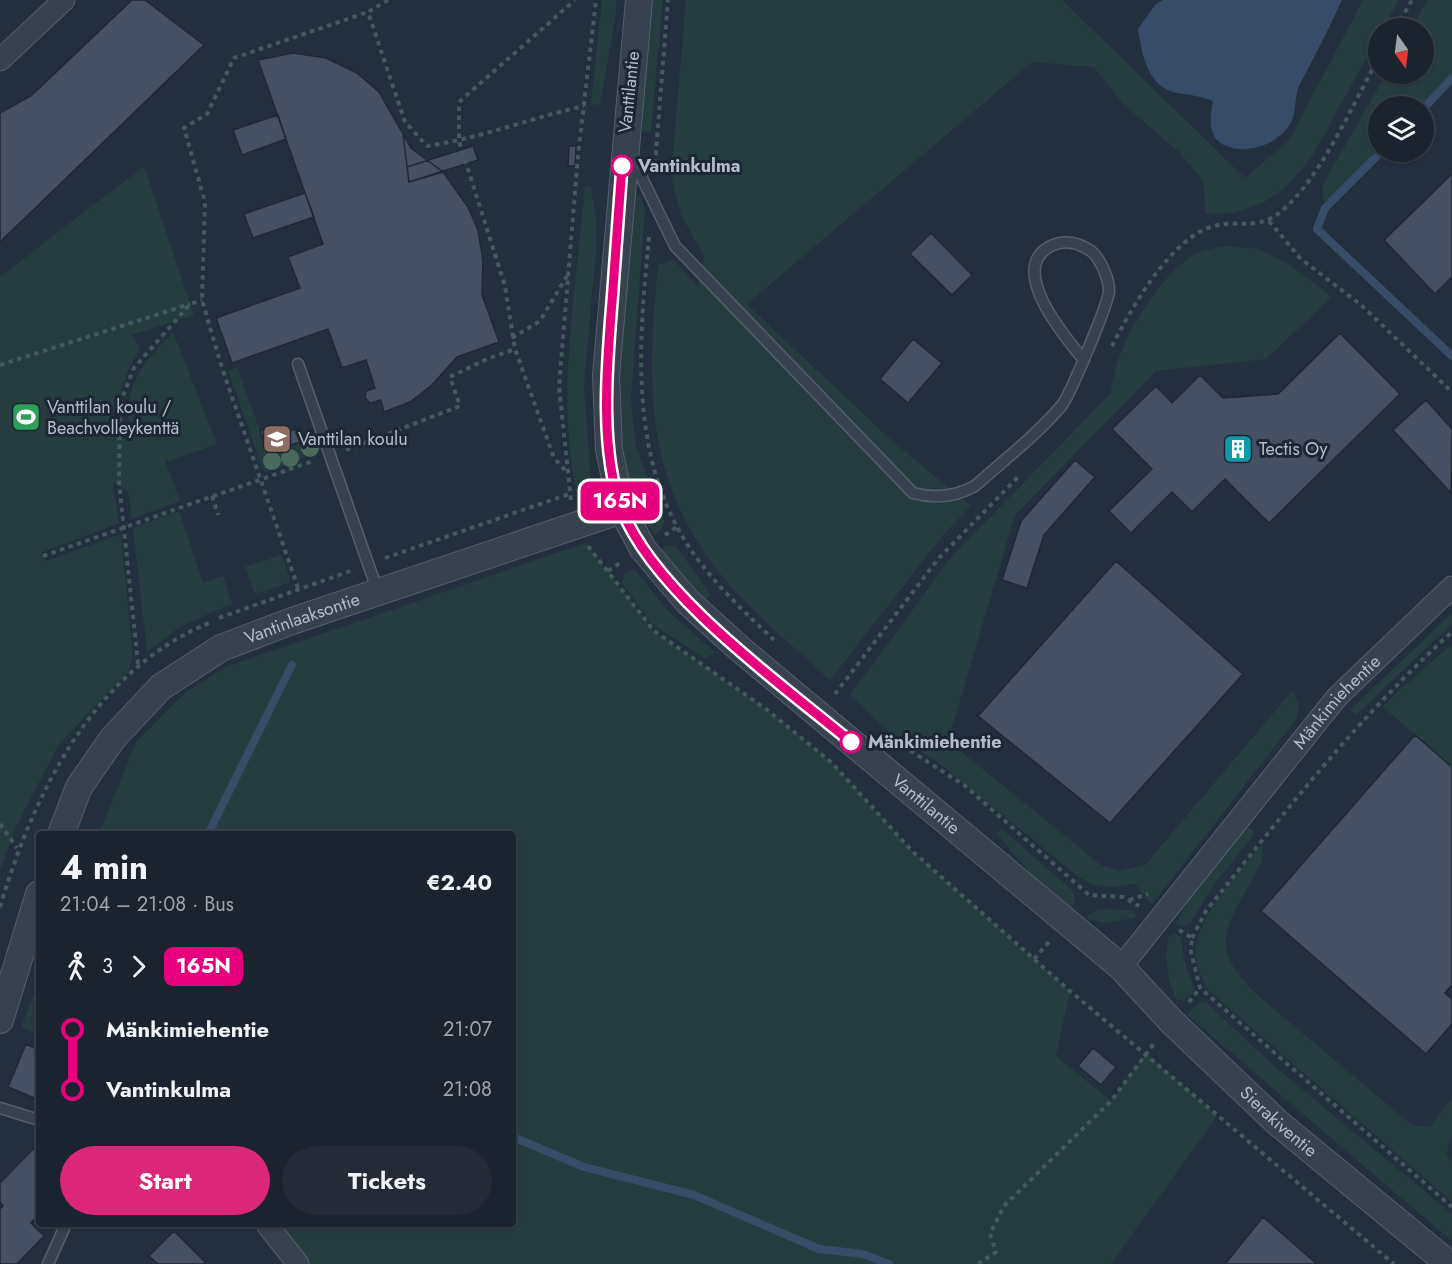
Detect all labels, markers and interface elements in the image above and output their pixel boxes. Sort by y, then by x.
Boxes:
north arrow [1368,18,1434,84]
map controls [1368,18,1434,162]
street label: Vanttilantie [612,50,646,134]
button: layers [1368,96,1434,162]
place label: Vantinkulma [637,153,740,179]
marker: Vantinkulma [611,155,633,177]
place label: Vanttilan koulu / Beachvolleykenttä [47,394,179,441]
sports icon: Vanttilan koulu / Beachvolleykenttä [10,401,42,433]
school or university icon: Vanttilan koulu [261,423,293,455]
place label: Vanttilan koulu [298,426,408,452]
building icon: Tectis Oy [1222,433,1254,465]
place label: Tectis Oy [1259,436,1328,462]
line badge: 165N [578,482,662,520]
text: 165N [593,486,647,516]
street label: Vantinlaaksontie [241,586,363,651]
street label: Mänkimiehentie [1287,649,1387,755]
place label: Mänkimiehentie [868,729,1002,755]
marker: Mänkimiehentie [840,731,862,753]
street label: Vanttilantie [886,768,966,840]
text: 4 min [60,844,148,891]
text: €2.40 [426,866,492,898]
text: 21:04 – 21:08 · Bus [60,890,234,919]
icon: walk [60,950,93,983]
icon: forward [122,950,155,983]
text: 165N [176,951,231,981]
text: 3 [102,952,113,981]
text: Mänkimiehentie [106,1013,269,1045]
text: 21:07 [443,1015,492,1044]
text: Vantinkulma [106,1073,231,1105]
text: 21:08 [443,1075,492,1104]
street label: Sierakiventie [1234,1080,1323,1163]
button: Start [60,1146,270,1215]
button: Tickets [282,1146,492,1215]

